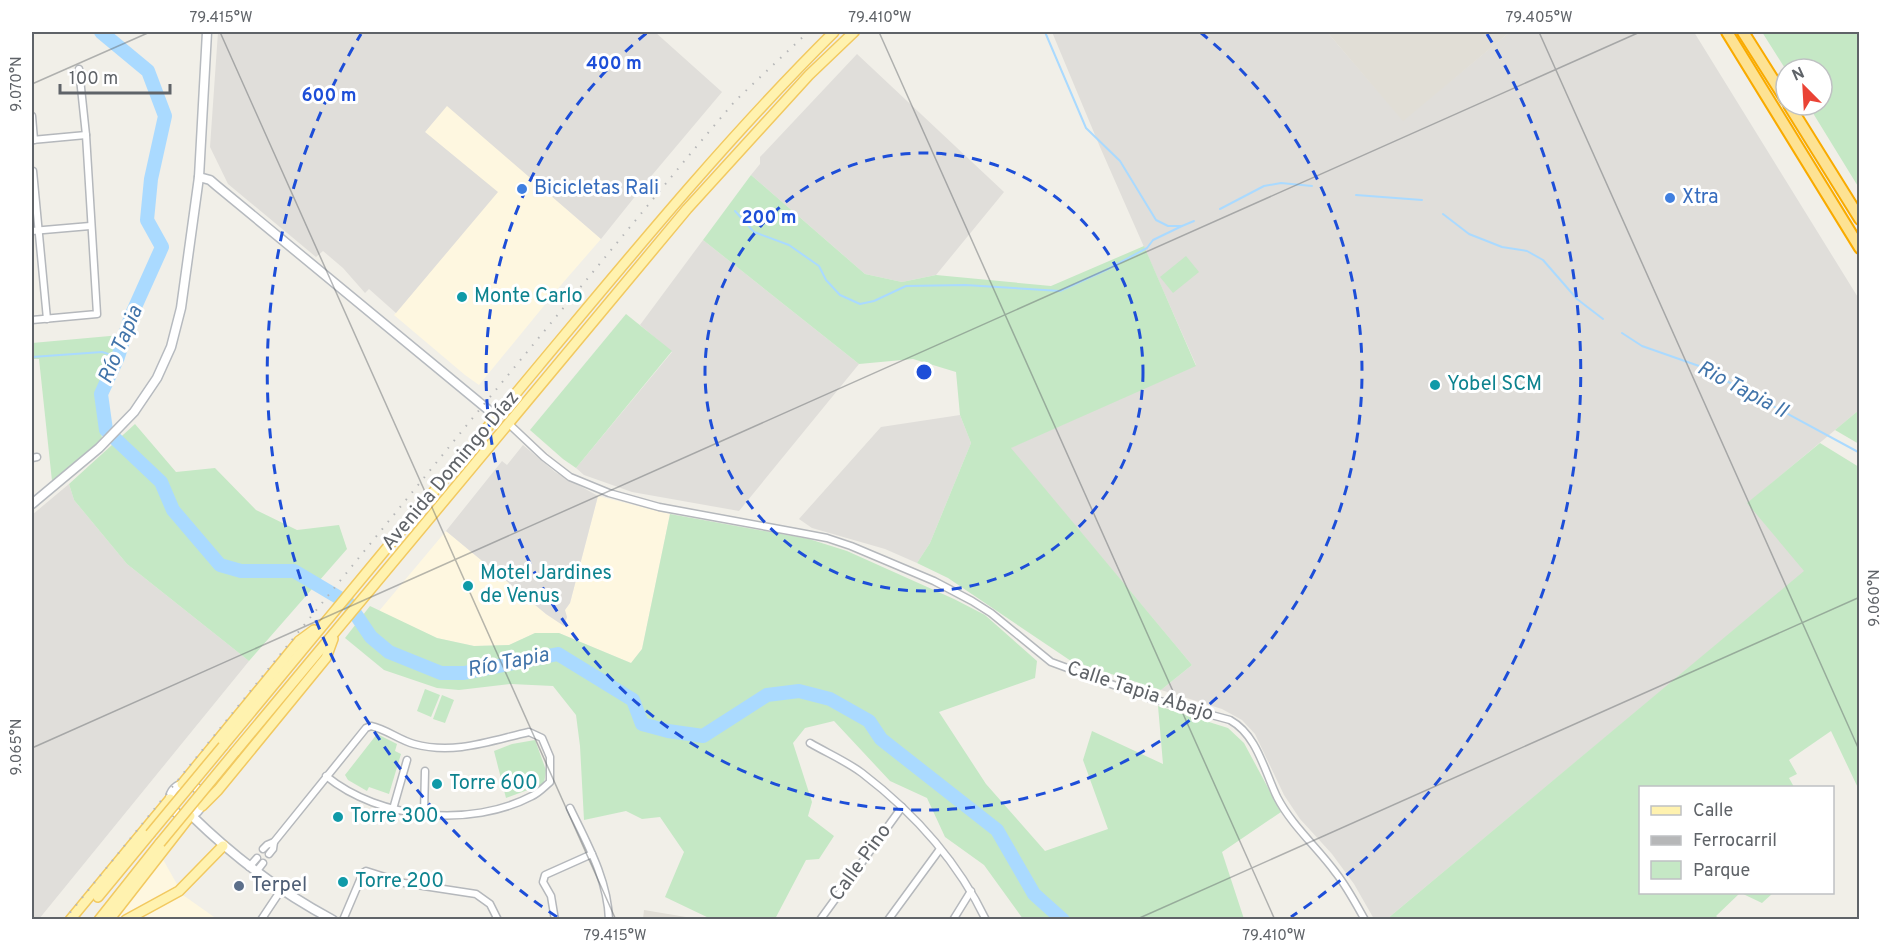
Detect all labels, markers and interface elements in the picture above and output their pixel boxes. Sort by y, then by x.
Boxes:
text: 79.415°W [189,9,253,28]
text: 79.410°W [848,9,912,28]
text: 79.405°W [1505,9,1573,28]
text: 400 m [586,53,642,76]
text: 9.070°N [8,56,27,112]
scale bar [60,57,170,95]
north arrow [1774,57,1834,117]
text: N [1789,64,1808,87]
text: 100 m [69,68,118,91]
text: 600 m [301,85,357,108]
place label: Bicicletas Rali [534,176,659,202]
marker: Bicicletas Rali [515,182,529,196]
place label: Xtra [1682,185,1719,211]
marker: Xtra [1663,191,1677,205]
text: 200 m [741,207,797,230]
place label: Monte Carlo [474,284,583,310]
marker: Monte Carlo [455,290,469,304]
water label: Río Tapia [92,302,150,388]
water label: Rio Tapia II [1692,355,1793,426]
centre of rings [914,362,934,382]
place label: Yobel SCM [1447,372,1542,398]
marker: Yobel SCM [1428,378,1442,392]
street label: Avenida Domingo Díaz [376,386,526,556]
place label: Motel Jardines de Venus [480,561,612,610]
text: 9.060°N [1866,569,1885,627]
marker: Motel Jardines de Venus [461,579,475,593]
water label: Río Tapia [465,642,551,684]
street label: Calle Tapia Abajo [1063,656,1217,728]
text: 9.065°N [8,719,27,776]
place label: Torre 600 [449,771,538,797]
marker: Torre 600 [430,777,444,791]
legend [1639,786,1834,894]
text: Calle [1693,800,1733,823]
place label: Torre 300 [350,804,439,830]
marker: Torre 300 [331,810,345,824]
street label: Calle Pino [824,819,898,907]
text: Ferrocarril [1693,830,1777,853]
text: Parque [1693,860,1750,883]
place label: Torre 200 [355,869,444,895]
place label: Terpel [251,873,307,899]
marker: Torre 200 [336,875,350,889]
marker: Terpel [232,879,246,893]
text: 79.415°W [583,927,647,946]
text: 79.410°W [1242,927,1306,946]

